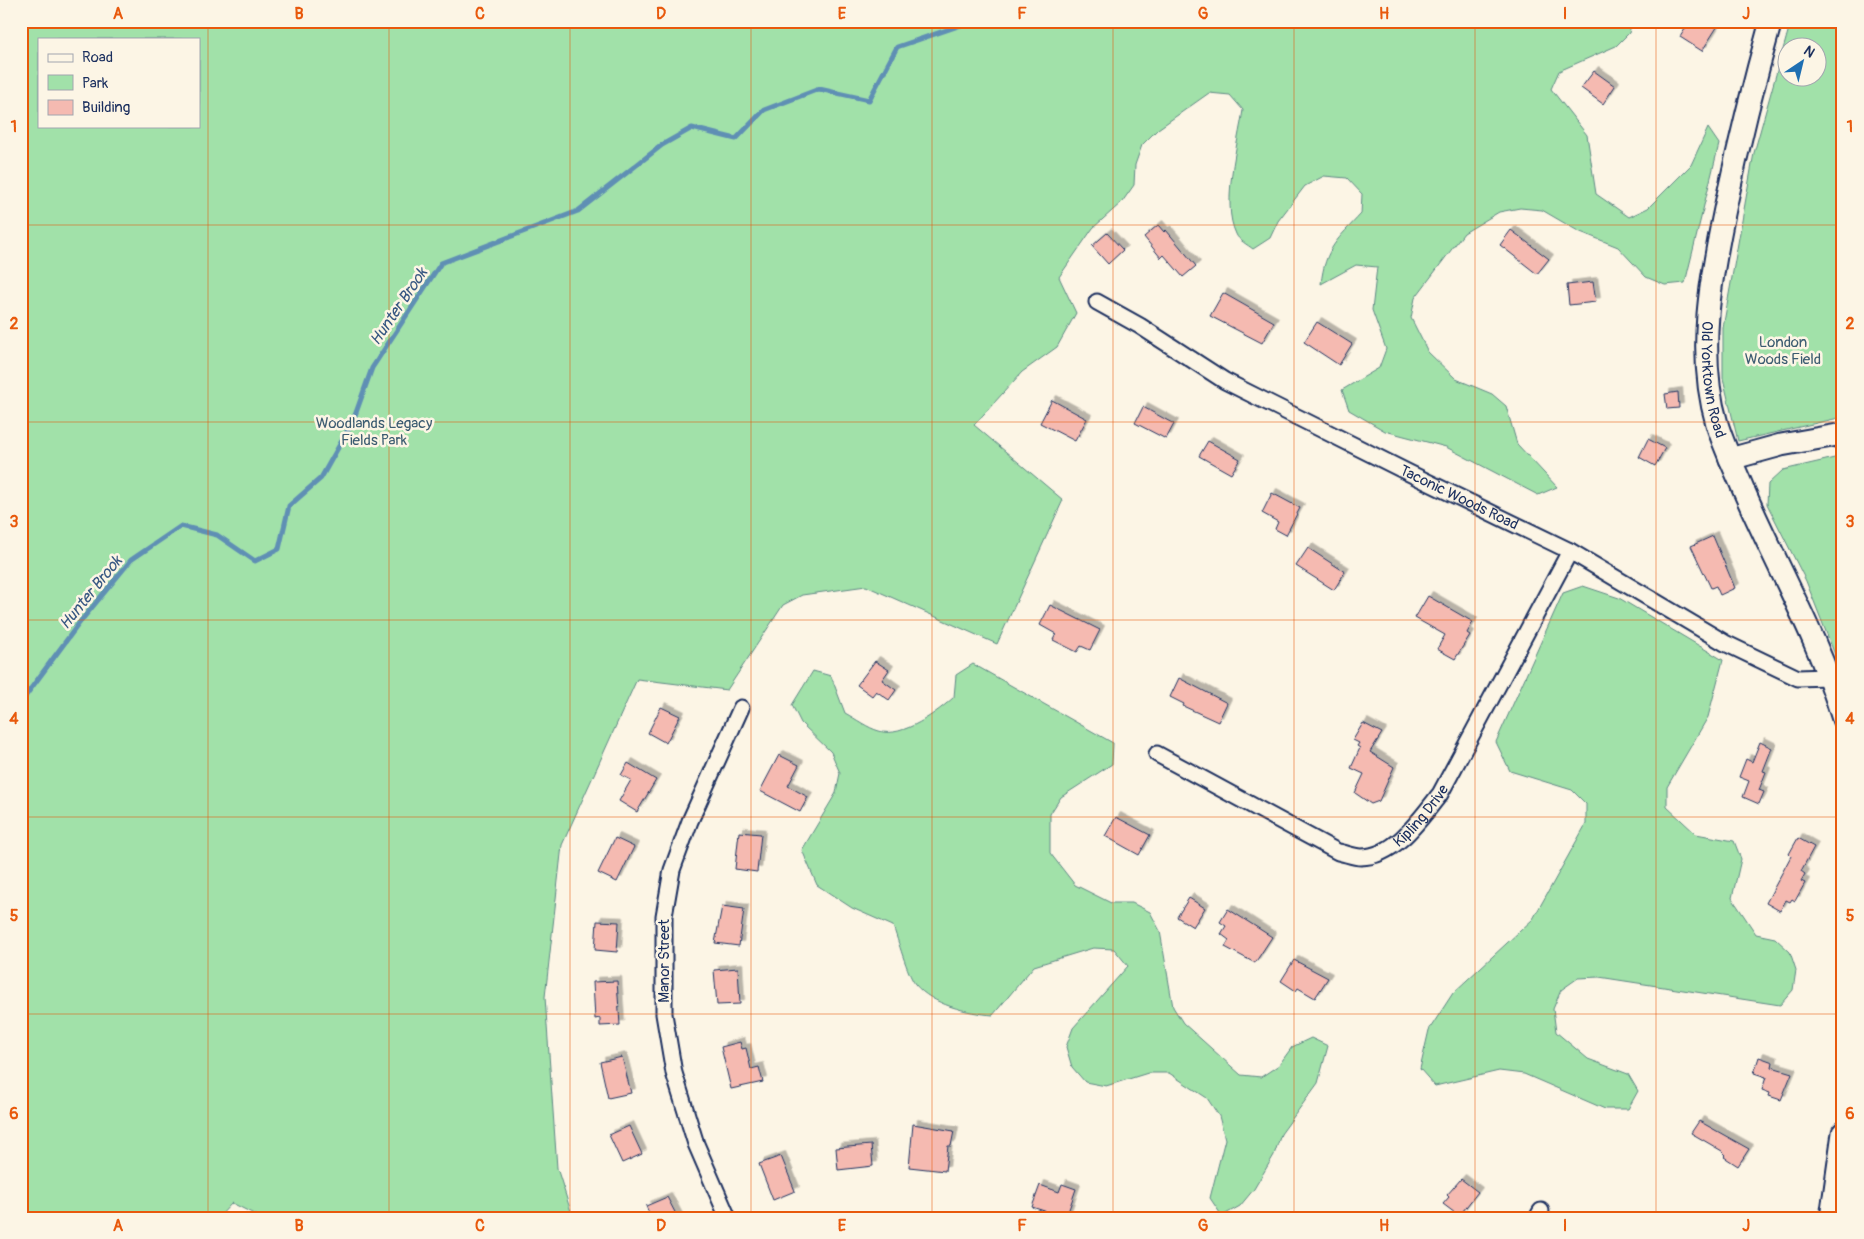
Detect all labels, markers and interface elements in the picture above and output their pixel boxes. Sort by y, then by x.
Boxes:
text: A [113,4,124,24]
text: B [294,4,304,24]
text: C [475,4,485,24]
text: D [656,4,666,24]
text: E [838,4,847,24]
text: F [1017,4,1027,24]
text: G [1198,4,1209,24]
text: H [1379,4,1389,24]
text: I [1563,4,1567,24]
text: J [1742,4,1750,24]
legend [38,38,200,128]
north arrow [1776,38,1826,88]
text: N [1800,42,1818,61]
text: Road [82,48,113,67]
text: Park [82,74,109,93]
text: Building [82,98,130,117]
text: 1 [11,117,17,137]
text: 1 [1847,117,1853,137]
water label: Hunter Brook [366,263,433,349]
text: 2 [10,314,19,334]
text: 2 [1846,314,1855,334]
street label: Old Yorktown Road [1697,321,1730,440]
park label: London Woods Field [1745,333,1821,369]
park label: Woodlands Legacy Fields Park [316,414,433,450]
street label: Taconic Woods Road [1397,461,1521,535]
text: 3 [10,512,19,532]
text: 3 [1846,512,1855,532]
water label: Hunter Brook [55,551,127,633]
text: 4 [9,709,19,729]
text: 4 [1845,709,1855,729]
street label: Kipling Drive [1390,781,1453,852]
text: 5 [10,906,19,926]
text: 5 [1846,906,1855,926]
street label: Manor Street [655,918,674,1003]
text: 6 [9,1104,19,1124]
text: 6 [1845,1104,1855,1124]
text: A [113,1216,124,1236]
text: B [294,1216,304,1236]
text: C [475,1216,485,1236]
text: D [656,1216,666,1236]
text: E [838,1216,847,1236]
text: F [1017,1216,1027,1236]
text: G [1198,1216,1209,1236]
text: H [1379,1216,1389,1236]
text: I [1563,1216,1567,1236]
text: J [1742,1216,1750,1236]

